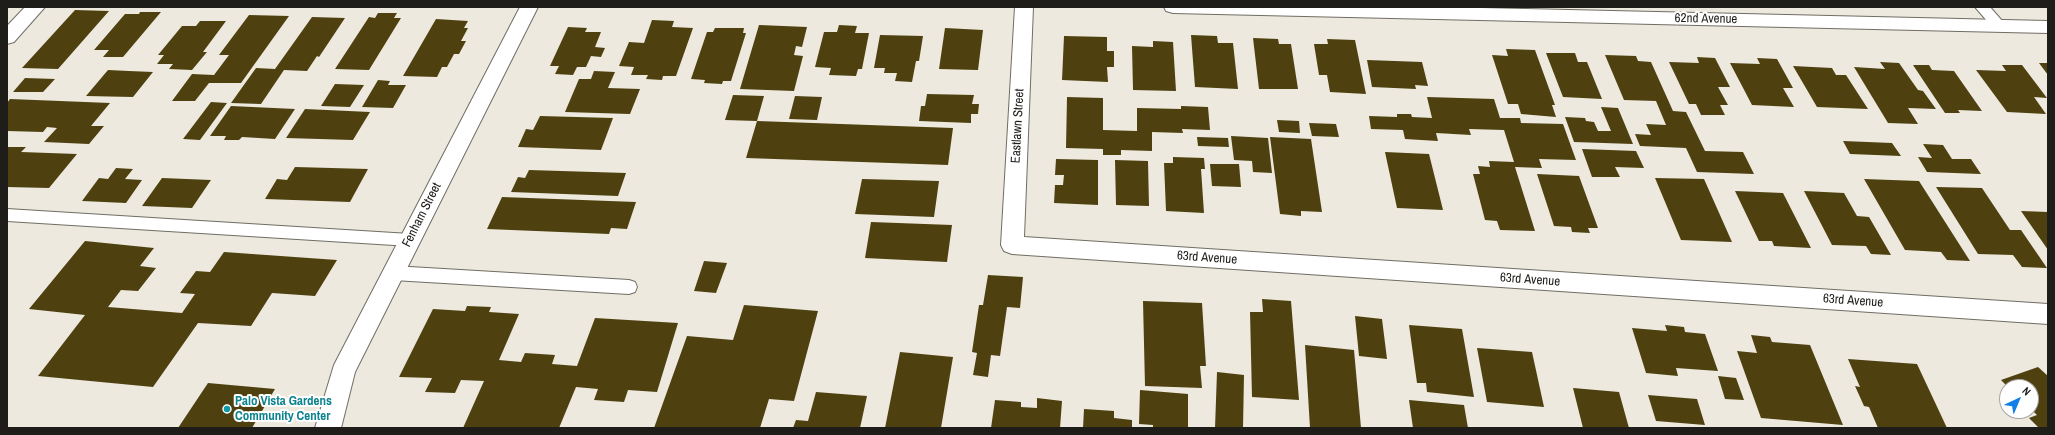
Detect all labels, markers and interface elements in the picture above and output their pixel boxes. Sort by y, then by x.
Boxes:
street label: 62nd Avenue [1675,11,1737,27]
street label: Eastlawn Street [1008,88,1028,164]
street label: Fenham Street [399,180,445,250]
street label: 63rd Avenue [1176,248,1238,268]
street label: 63rd Avenue [1499,270,1561,290]
street label: 63rd Avenue [1822,291,1884,311]
north arrow [1999,379,2039,419]
text: N [2019,384,2034,398]
place label: Palo Vista Gardens Community Center [235,394,332,425]
marker: Palo Vista Gardens Community Center [222,404,232,414]

